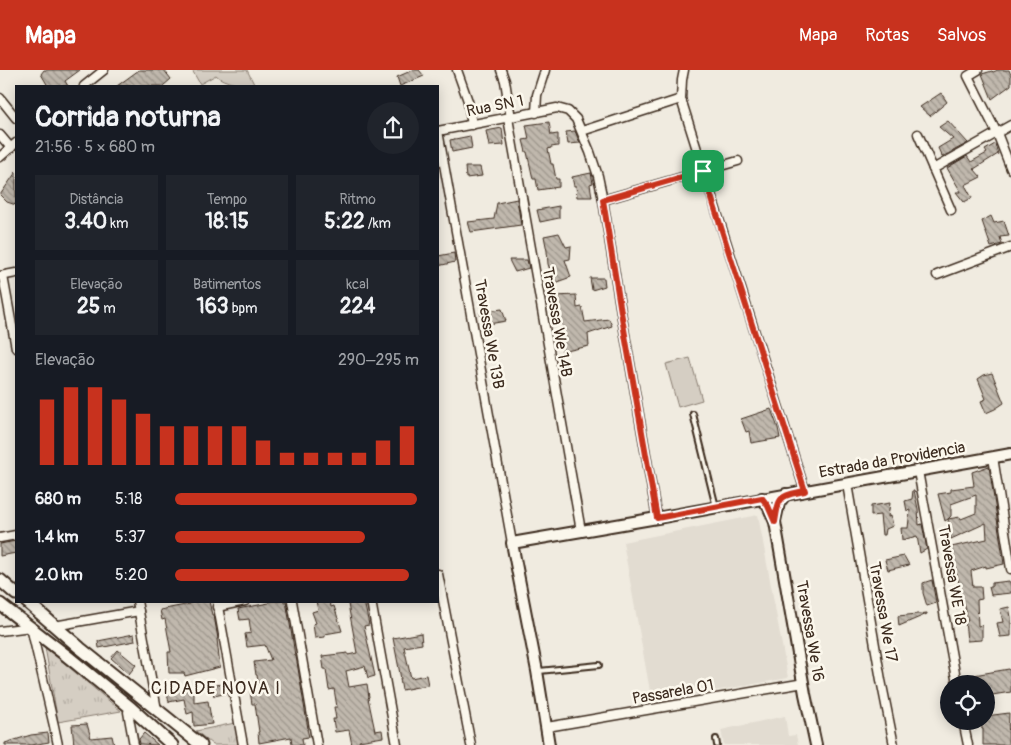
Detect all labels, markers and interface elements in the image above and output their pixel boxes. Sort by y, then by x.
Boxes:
text: Mapa [25,21,76,50]
text: Mapa [799,24,837,47]
text: Rotas [865,24,909,47]
text: Salvos [937,24,986,47]
street label: Rua SN 1 [465,91,525,121]
text: Corrida noturna [35,100,221,135]
button: share [367,102,419,154]
text: 21:56 · 5 × 680 m [35,137,155,157]
pin [682,150,724,192]
icon: arrive [689,157,717,185]
text: Distância [69,191,123,208]
text: Tempo [207,191,247,208]
text: Ritmo [340,191,376,208]
text: 3.40 [64,208,107,235]
text: 18:15 [205,208,249,235]
text: 5:22 [324,208,365,235]
text: km [107,215,128,232]
text: /km [365,215,391,232]
street label: Travessa We 14B [537,265,577,379]
text: Elevação [70,276,122,293]
text: Batimentos [193,276,261,293]
text: kcal [346,276,369,293]
street label: Travessa We 13B [470,278,508,390]
text: 25 [77,293,100,320]
text: 163 [196,293,229,320]
text: 224 [340,293,375,320]
text: m [100,300,116,317]
text: bpm [229,300,258,317]
text: Elevação [35,350,95,370]
text: 290–295 m [338,350,419,370]
street label: Estrada da Providencia [817,437,967,483]
text: 680 m [35,489,81,509]
text: 5:18 [115,489,142,509]
street label: Travessa WE 18 [933,523,971,627]
text: 1.4 km [35,527,78,547]
text: 5:37 [115,527,145,547]
street label: Travessa We 17 [864,560,902,664]
text: 2.0 km [35,565,83,585]
text: 5:20 [115,565,148,585]
street label: Travessa We 16 [791,579,829,683]
street label: Passarela 01 [631,675,715,709]
map controls [940,675,995,730]
button: locate [940,675,995,730]
district label: CIDADE NOVA I [151,677,281,700]

